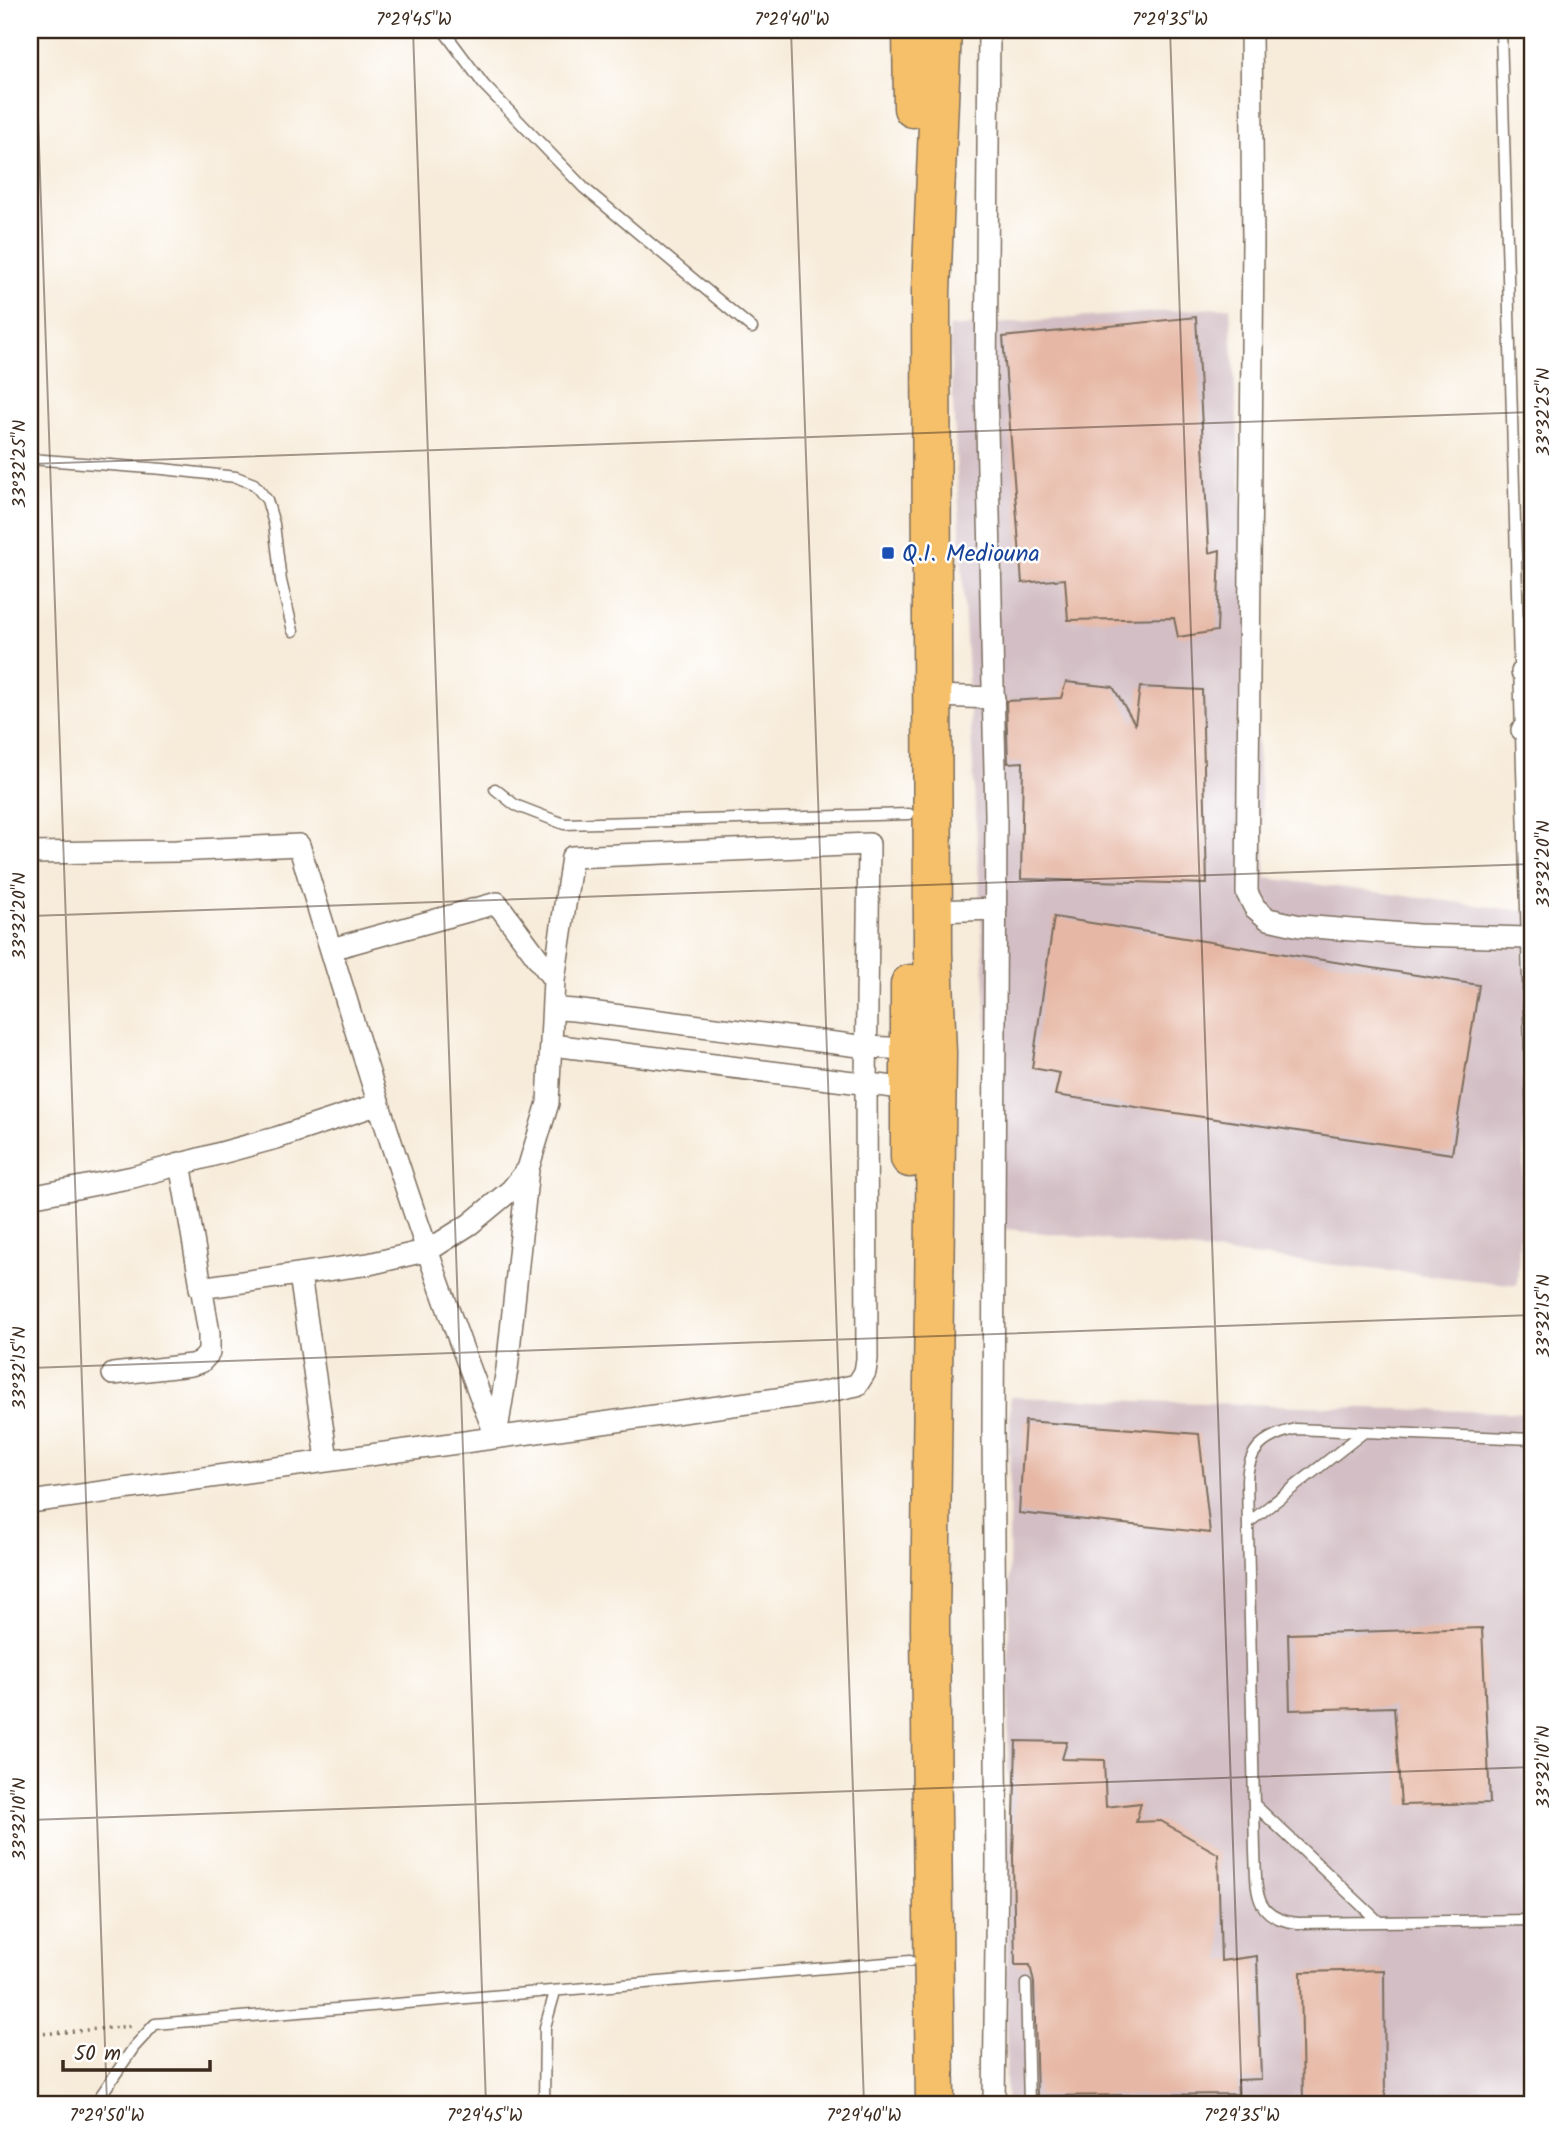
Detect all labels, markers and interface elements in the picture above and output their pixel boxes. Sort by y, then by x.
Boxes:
text: 7°29'45"W [376,6,452,35]
text: 7°29'40"W [754,6,830,35]
text: 7°29'35"W [1132,6,1208,35]
text: 33°32'25"N [1530,368,1559,456]
text: 33°32'25"N [6,420,35,508]
place label: Q.I. Mediouna [902,535,1040,574]
marker: Q.I. Mediouna [880,545,896,561]
text: 33°32'20"N [1530,820,1559,908]
text: 33°32'20"N [6,872,35,960]
text: 33°32'15"N [1530,1274,1559,1358]
text: 33°32'15"N [6,1326,35,1410]
text: 33°32'10"N [1530,1726,1559,1808]
text: 33°32'10"N [6,1778,35,1860]
scale bar [63,2029,210,2073]
text: 50 m [74,2038,121,2071]
text: 7°29'50"W [70,2102,144,2131]
text: 7°29'45"W [447,2102,523,2131]
text: 7°29'40"W [826,2102,902,2131]
text: 7°29'35"W [1204,2102,1280,2131]

